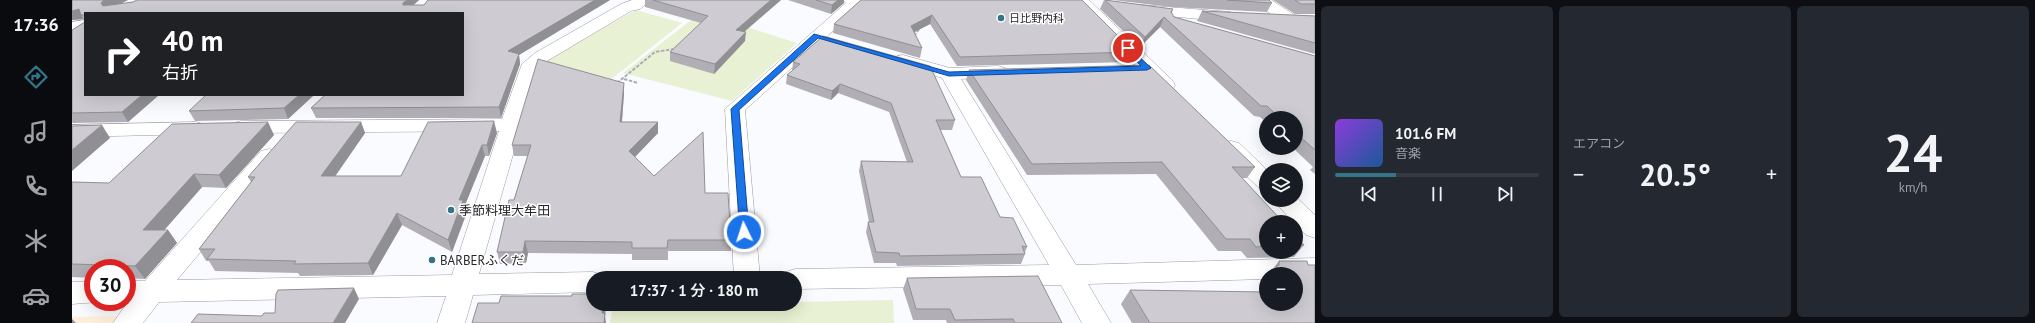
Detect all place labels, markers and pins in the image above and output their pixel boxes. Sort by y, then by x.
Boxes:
place label: 日比野内科 [1009,11,1064,25]
marker: 日比野内科 [996,13,1006,23]
pin [1111,31,1145,65]
place label: 季節料理大牟田 [459,202,550,219]
marker: 季節料理大牟田 [446,205,456,215]
place label: BARBERふくだ [440,252,524,269]
marker: BARBERふくだ [427,255,437,265]

